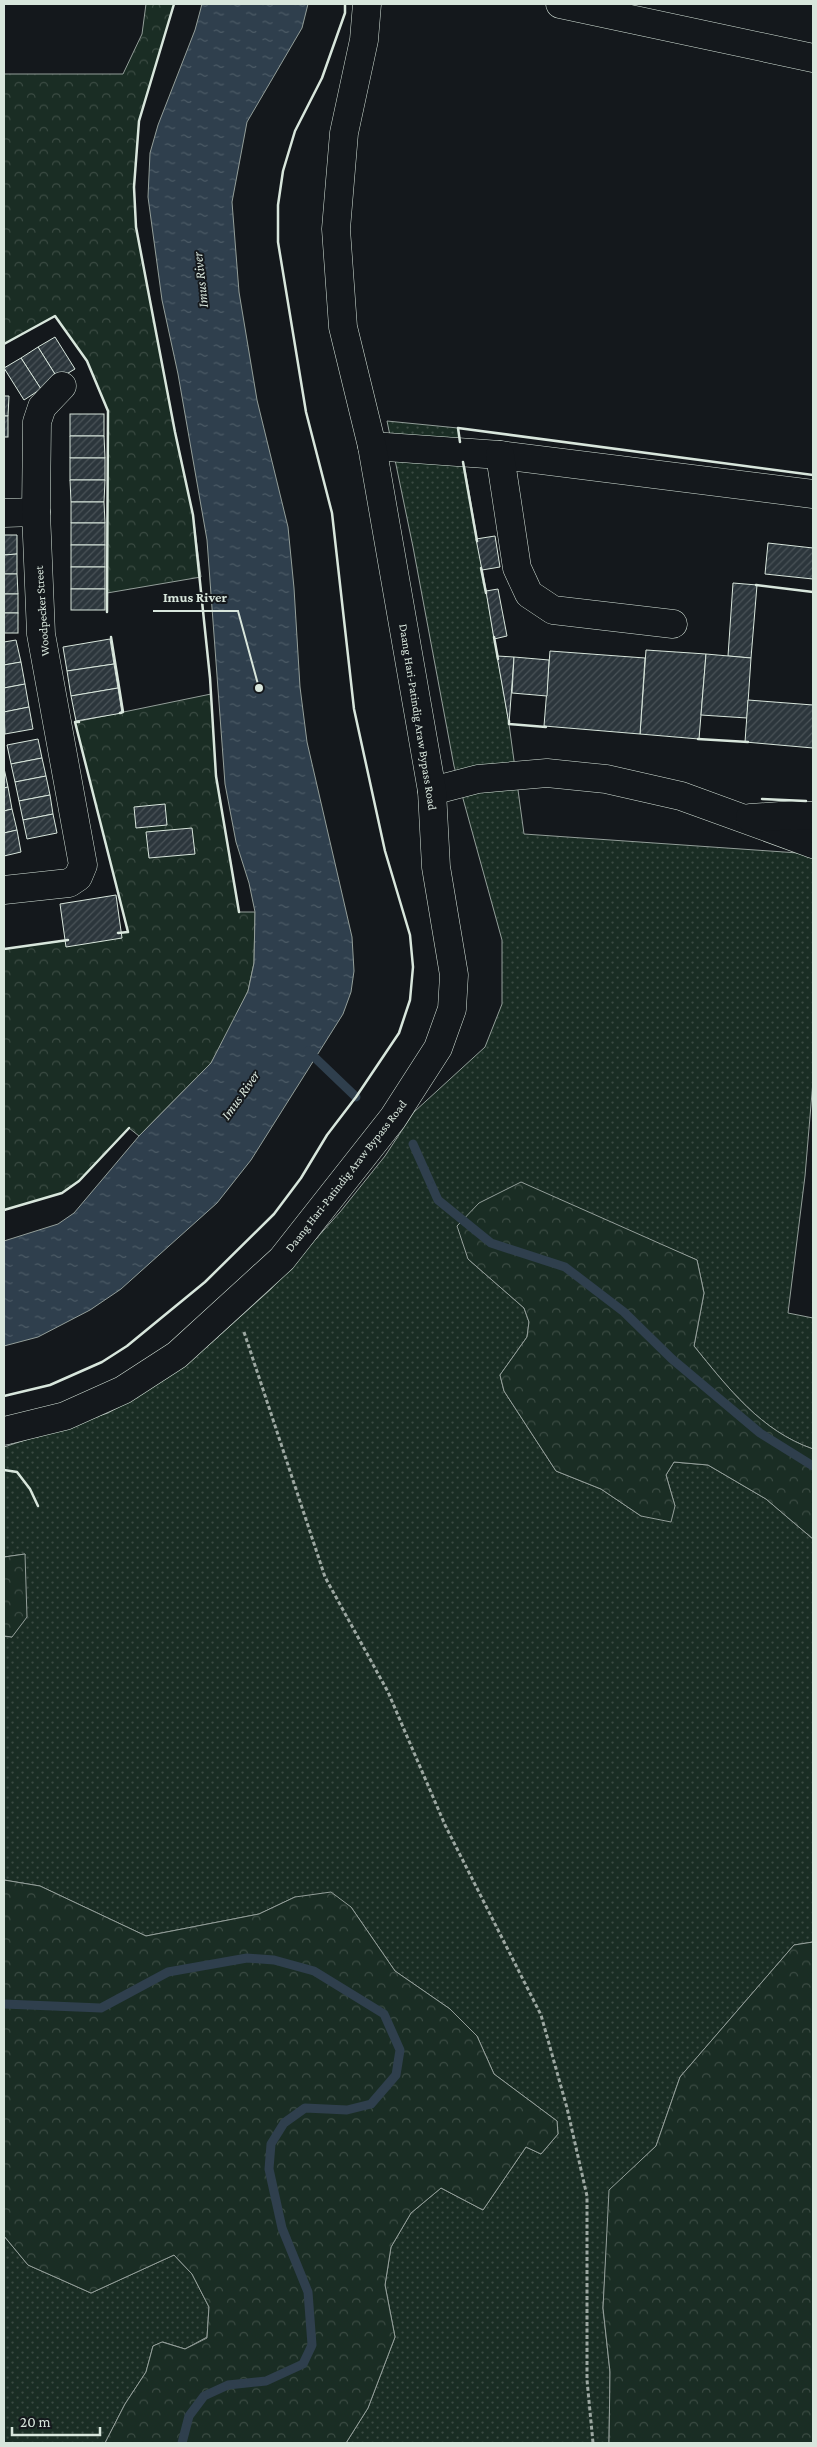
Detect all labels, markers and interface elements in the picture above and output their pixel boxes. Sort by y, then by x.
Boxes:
water label: Imus River [189,250,211,309]
street label: Woodpecker Street [32,564,52,657]
callout: Imus River [153,582,238,611]
text: Imus River [163,589,227,605]
street label: Daang Hari-Patindig Araw Bypass Road [396,623,440,812]
water label: Imus River [217,1067,263,1122]
street label: Daang Hari-Patindig Araw Bypass Road [282,1097,410,1255]
scale bar [12,2404,100,2436]
text: 20 m [20,2414,51,2430]

